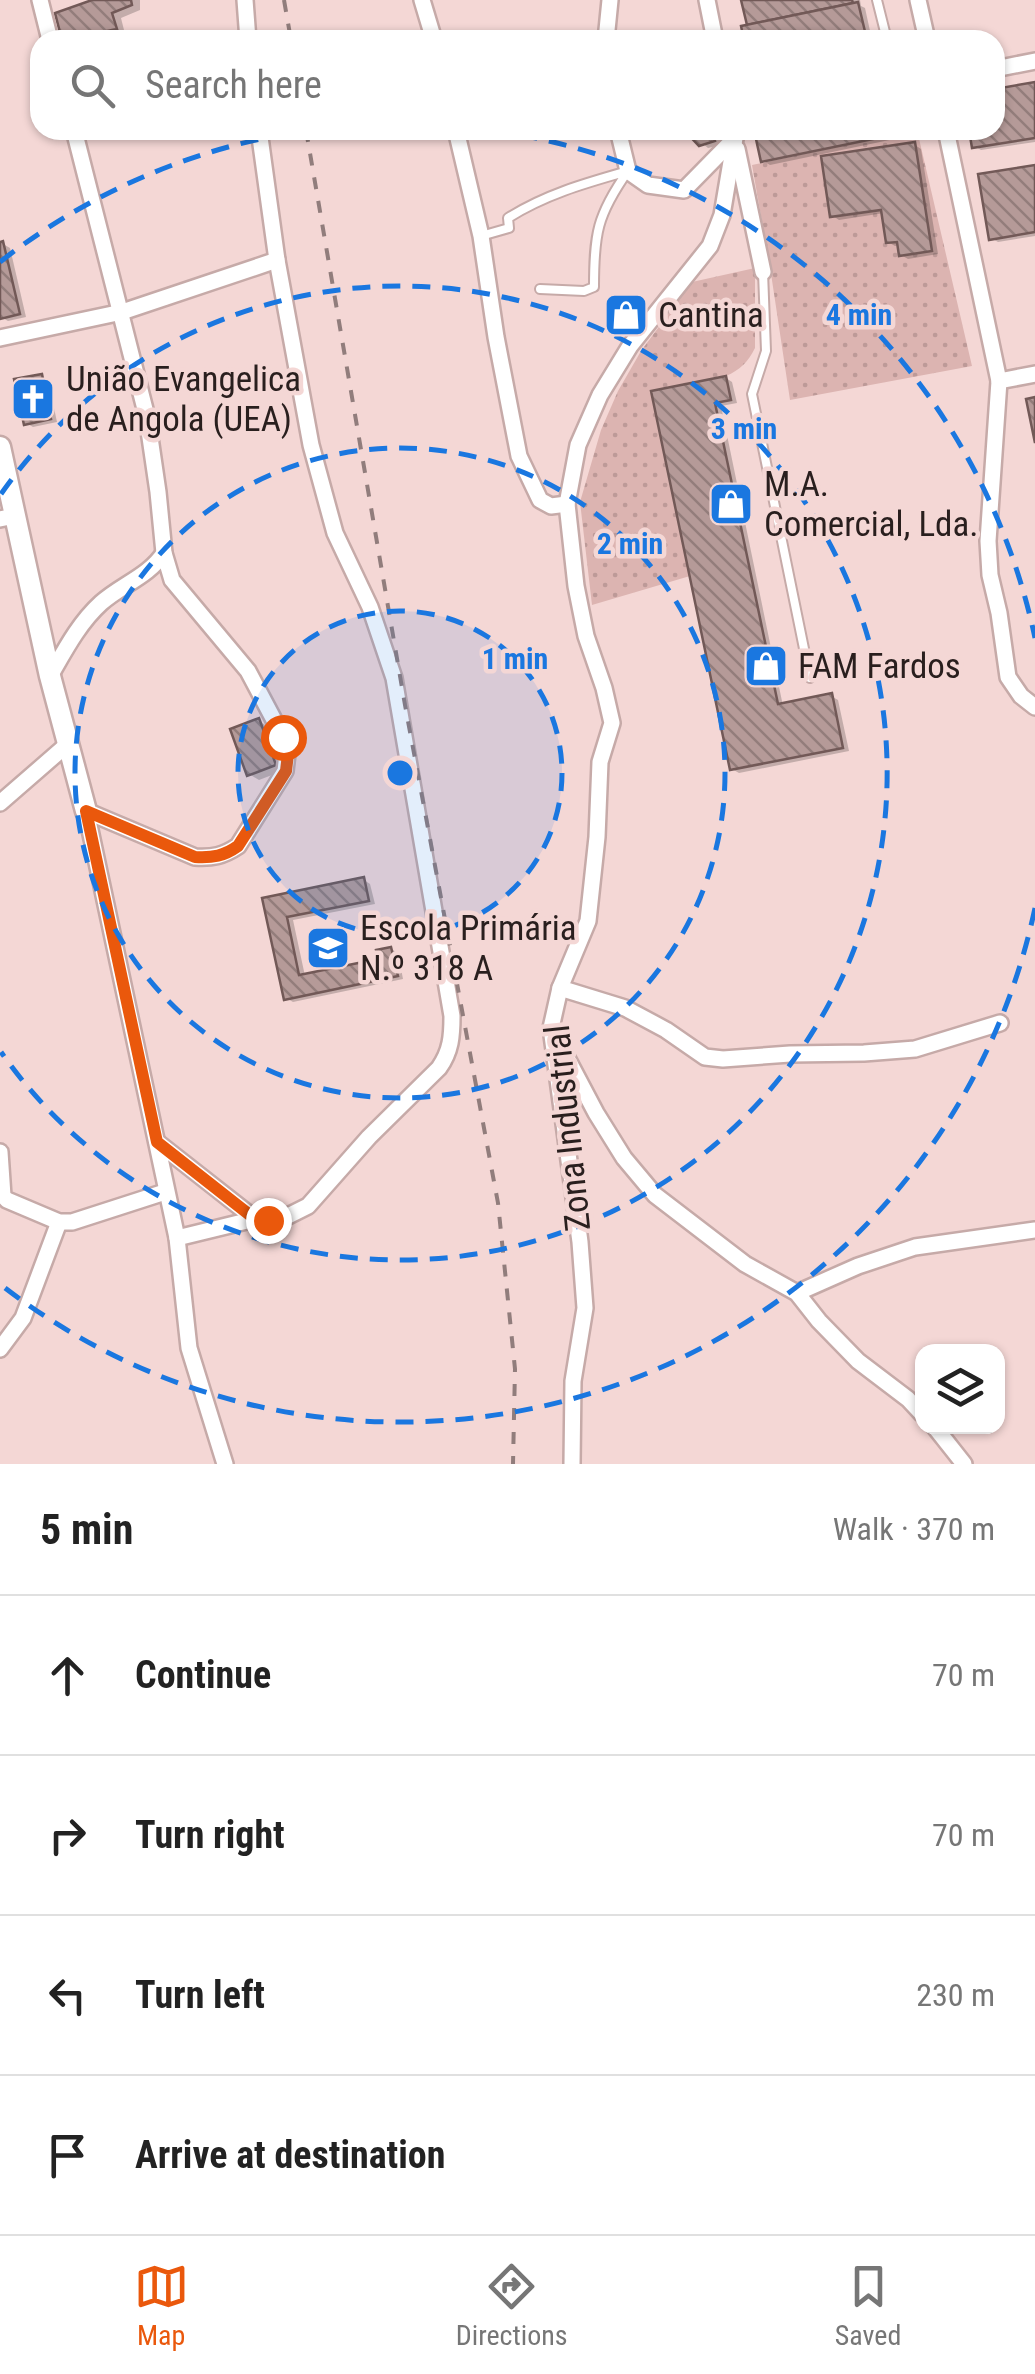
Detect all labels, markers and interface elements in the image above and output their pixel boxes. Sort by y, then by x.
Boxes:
search box [30,30,1005,140]
icon: search [65,58,120,113]
text: Search here [145,63,322,107]
shop icon: Cantina [603,292,649,338]
place label: Cantina [658,295,764,336]
text: 4 min [826,297,892,332]
place label: União Evangelica de Angola (UEA) [66,359,301,440]
church icon: União Evangelica de Angola (UEA) [10,376,56,422]
text: 3 min [711,411,777,446]
place label: M.A. Comercial, Lda. [764,464,978,545]
shop icon: M.A. Comercial, Lda. [708,481,754,527]
text: 2 min [597,526,663,561]
text: 1 min [482,641,548,676]
shop icon: FAM Fardos [743,643,789,689]
place label: FAM Fardos [798,646,961,687]
route start [261,715,307,761]
centre of rings [382,755,418,791]
place label: Escola Primária N.º 318 A [360,908,577,989]
school or university icon: Escola Primária N.º 318 A [305,925,351,971]
street label: Zona Industrial [537,1023,599,1233]
route end [246,1198,292,1244]
map controls [915,1344,1005,1434]
button: layers [915,1344,1005,1434]
text: 5 min [40,1505,133,1554]
text: Walk · 370 m [833,1510,995,1548]
icon: ahead [40,1648,95,1703]
text: Continue [135,1653,271,1697]
text: 70 m [932,1656,995,1694]
icon: right [40,1808,95,1863]
text: Turn right [135,1813,285,1857]
text: 70 m [932,1816,995,1854]
icon: left [40,1968,95,2023]
text: Turn left [135,1973,265,2017]
text: 230 m [916,1976,995,2014]
icon: arrive [40,2128,95,2183]
text: Arrive at destination [135,2133,445,2177]
tab: Map [134,2259,189,2352]
tab: Directions [456,2259,568,2352]
tab: Saved [835,2259,901,2352]

